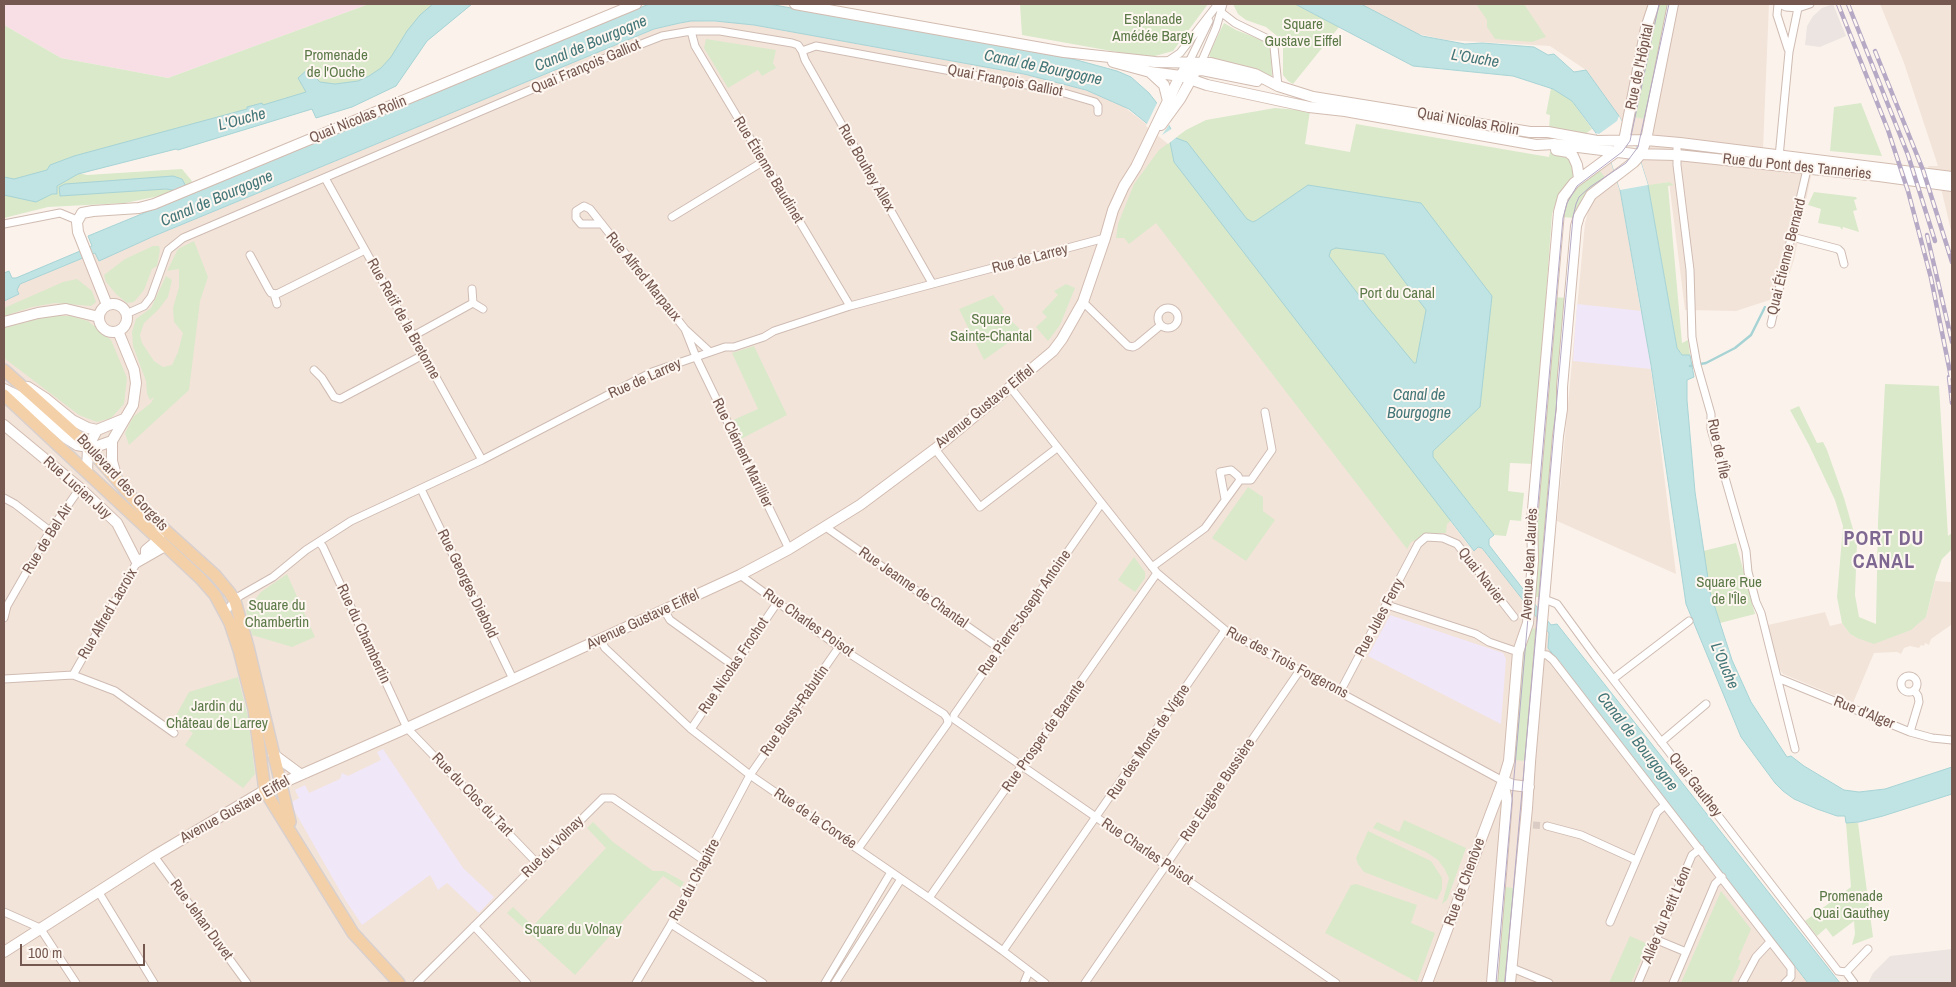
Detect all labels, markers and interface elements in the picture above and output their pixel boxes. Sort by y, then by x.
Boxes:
park label: Esplanade Amédée Bargy [1112,11,1194,46]
water label: Canal de Bourgogne [532,12,650,76]
park label: Square Gustave Eiffel [1264,16,1342,51]
street label: Rue de l'Hôpital [1622,23,1658,111]
street label: Quai François Galliot [529,36,643,98]
water label: Canal de Bourgogne [982,46,1104,90]
water label: L'Ouche [1450,46,1500,72]
park label: Promenade de l'Ouche [304,47,368,82]
street label: Quai François Galliot [946,61,1064,101]
street label: Quai Nicolas Rolin [307,92,409,148]
water label: L'Ouche [216,104,268,136]
street label: Quai Nicolas Rolin [1416,104,1520,140]
street label: Rue Étienne Baudinet [729,113,807,227]
street label: Rue Bouhey Allex [834,121,898,215]
street label: Rue du Pont des Tanneries [1722,150,1872,184]
water label: Canal de Bourgogne [158,167,276,231]
street label: Quai Étienne Bernard [1764,197,1810,317]
street label: Rue Alfred Marpaux [602,229,684,325]
street label: Rue de Larrey [990,240,1070,278]
street label: Rue Retif de la Bretonne [362,255,444,383]
park label: Port du Canal [1359,285,1435,303]
park label: Square Sainte-Chantal [950,311,1032,346]
street label: Rue de Larrey [606,355,684,403]
street label: Avenue Gustave Eiffel [932,362,1038,452]
water label: Canal de Bourgogne [1387,386,1451,424]
street label: Rue Clément Marillier [708,395,776,511]
street label: Rue de l'Île [1703,417,1733,481]
street label: Boulevard des Gorgets [73,431,171,535]
street label: Rue Lucien Juy [39,453,115,523]
street label: Rue de Bel Air [19,500,77,578]
street label: Avenue Jean Jaurès [1518,508,1542,620]
street label: Rue Georges Diebold [433,527,501,641]
district label: PORT DU CANAL [1843,528,1925,575]
street label: Rue Jeanne de Chantal [855,544,971,632]
street label: Quai Navier [1453,544,1509,608]
street label: Rue Pierre-Joseph Antoine [975,547,1075,679]
street label: Rue Alfred Lacroix [75,565,141,663]
park label: Square Rue de l'Île [1696,574,1762,609]
street label: Rue Jules Ferry [1352,576,1408,660]
street label: Rue du Chambertin [332,582,394,686]
street label: Rue Charles Poisot [759,585,857,661]
street label: Avenue Gustave Eiffel [584,586,702,654]
park label: Square du Chambertin [245,597,309,632]
street label: Rue Nicolas Frochot [695,614,773,718]
street label: Rue des Trois Forgerons [1223,623,1351,703]
water label: L'Ouche [1706,640,1742,692]
street label: Rue Bussy-Rabutin [757,662,833,760]
street label: Rue Prosper de Barante [999,677,1089,795]
street label: Rue des Monts de Vigne [1104,681,1194,803]
water label: Canal de Bourgogne [1592,689,1682,795]
street label: Rue d'Alger [1831,693,1897,733]
park label: Jardin du Château de Larrey [166,698,268,733]
street label: Rue Eugène Bussière [1177,735,1259,845]
street label: Quai Gauthey [1664,749,1726,821]
street label: Rue du Clos du Tart [428,750,516,840]
street label: Avenue Gustave Eiffel [177,773,293,847]
street label: Rue de la Corvée [770,785,860,853]
street label: Rue du Volnay [518,812,588,882]
street label: Rue Charles Poisot [1098,815,1196,889]
street label: Rue du Chapitre [666,836,724,924]
street label: Rue de Chenôve [1441,836,1489,928]
street label: Allée du Petit Léon [1638,864,1696,966]
street label: Rue Jehan Duvet [166,876,236,964]
park label: Promenade Quai Gauthey [1813,888,1889,923]
park label: Square du Volnay [524,921,622,939]
scale bar [22,934,148,966]
text: 100 m [28,942,62,963]

